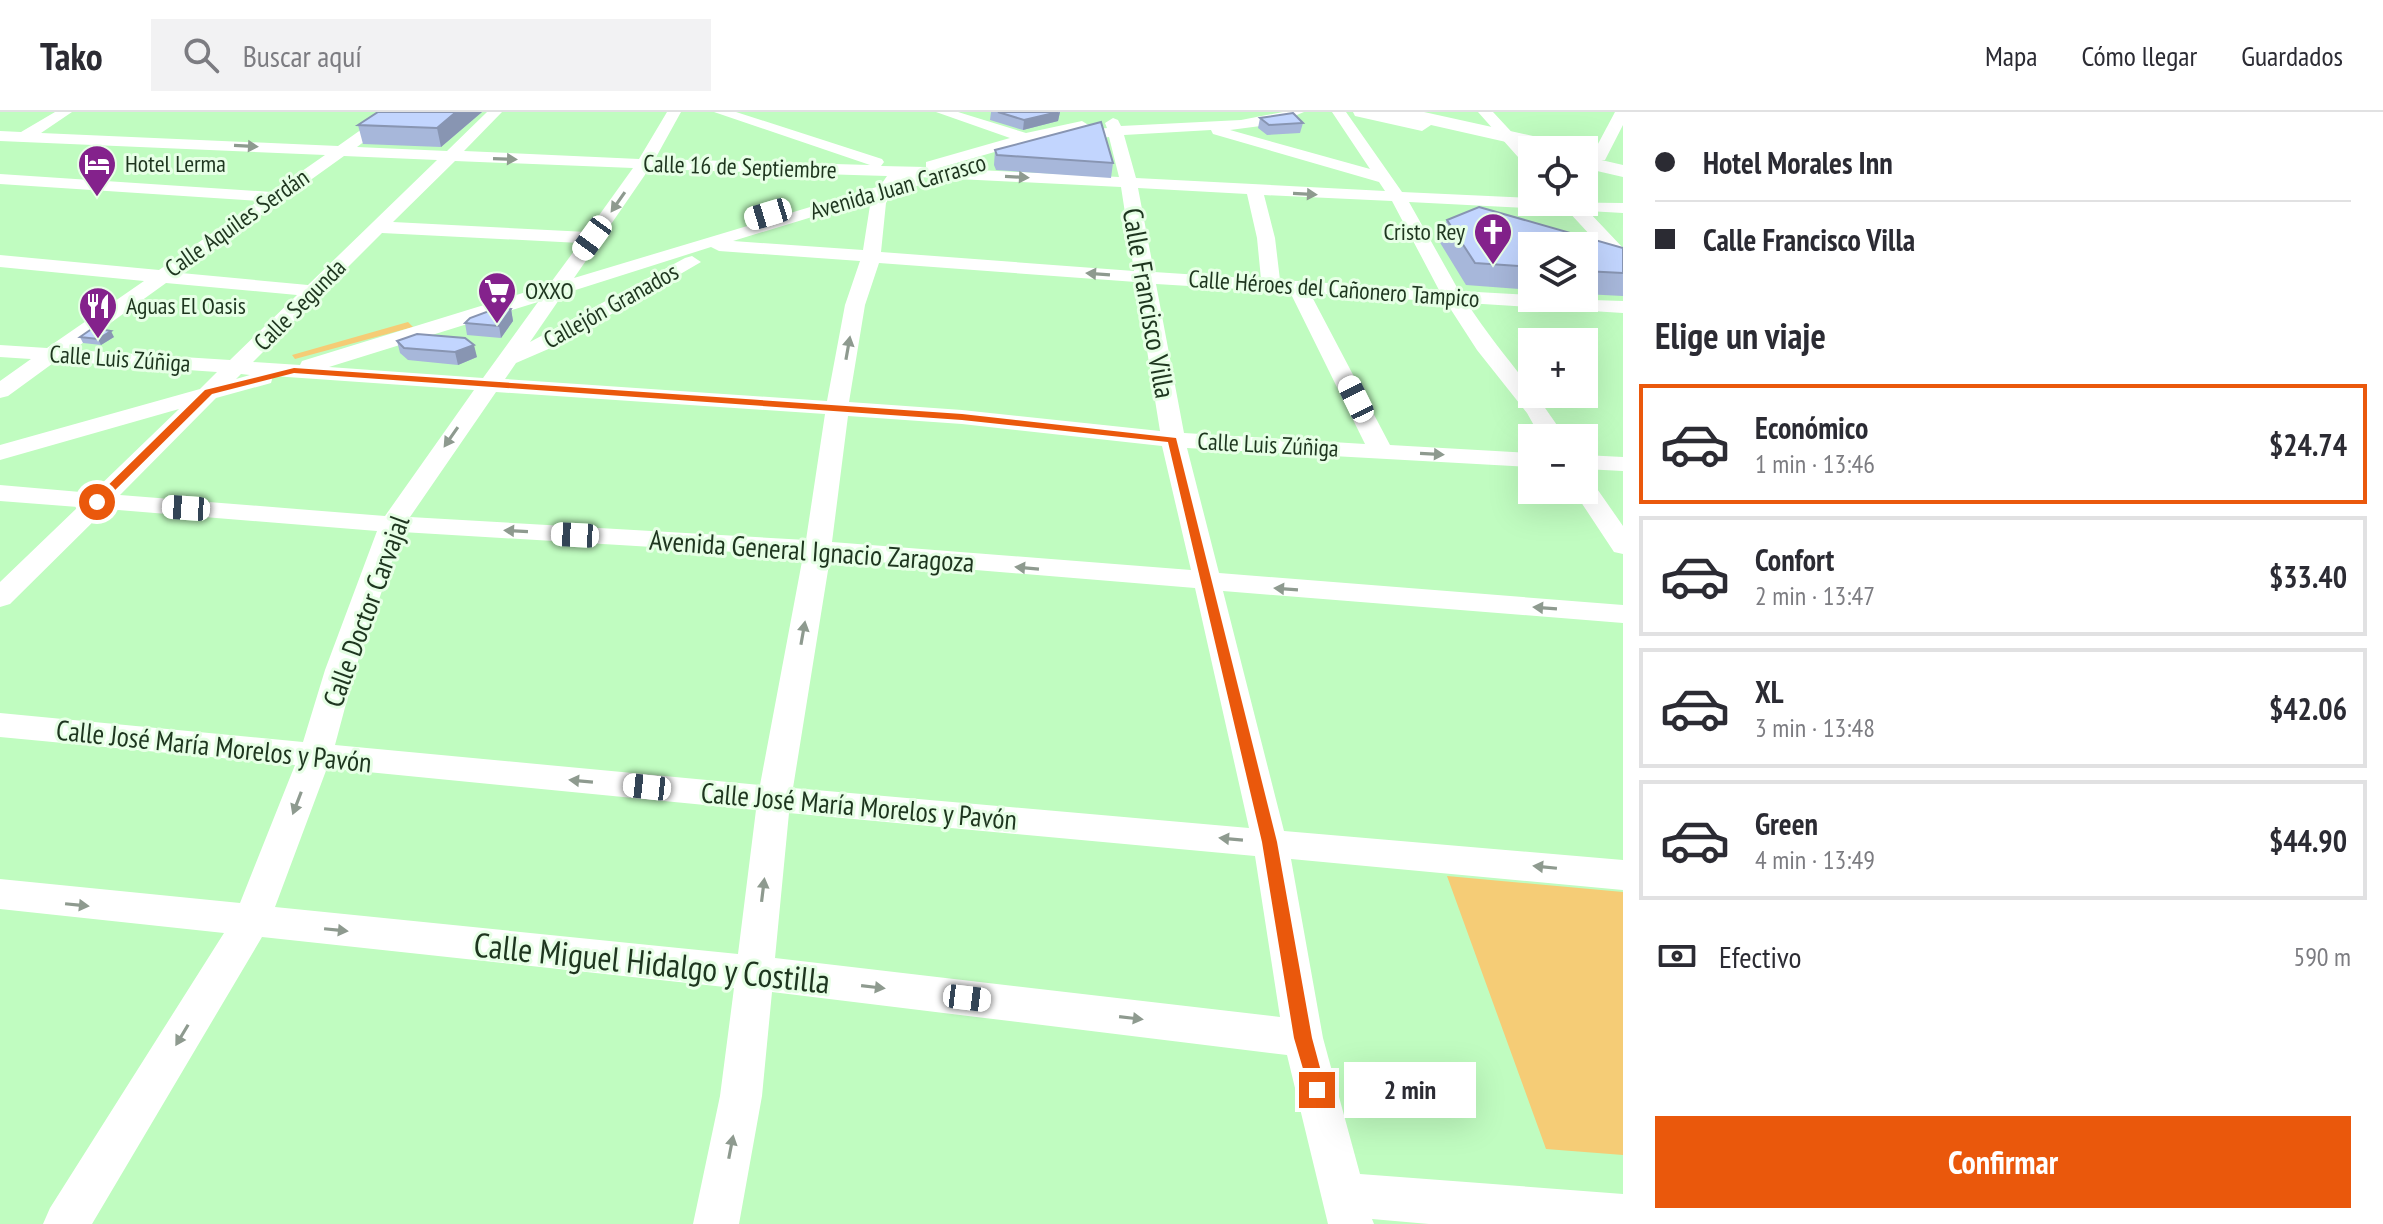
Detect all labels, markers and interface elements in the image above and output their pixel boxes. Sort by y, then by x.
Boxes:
search box [151,19,711,91]
text: Tako [40,31,103,80]
icon: search [179,33,223,77]
text: Buscar aquí [243,36,362,75]
text: Mapa [1985,37,2037,74]
text: Cómo llegar [2081,37,2197,74]
text: Guardados [2241,37,2343,74]
map controls [1518,136,1598,504]
button: locate [1518,136,1598,216]
one-way arrow [234,140,259,153]
hotel icon: Hotel Lerma [76,143,118,198]
text: Hotel Morales Inn [1703,143,1893,182]
street label: Avenida Juan Carrasco [806,147,989,226]
place label: Hotel Lerma [125,148,226,179]
street label: Calle 16 de Septiembre [643,148,837,185]
one-way arrow [493,152,518,165]
street label: Calle Aquiles Serdán [159,161,315,284]
one-way arrow [1005,171,1030,184]
one-way arrow [1293,188,1318,201]
one-way arrow [611,191,626,212]
car [742,196,794,232]
street label: Calle Francisco Villa [1115,205,1184,401]
church icon: Cristo Rey [1472,211,1514,266]
car [568,212,616,264]
place label: Cristo Rey [1383,216,1465,247]
text: Calle Francisco Villa [1703,220,1915,259]
button: layers [1518,232,1598,312]
street label: Calle Segunda [247,252,352,357]
street label: Callejón Granados [538,256,684,355]
street label: Calle Héroes del Cañonero Tampico [1188,263,1480,314]
one-way arrow [1085,267,1110,280]
supermarket icon: OXXO [476,270,518,325]
place label: OXXO [525,275,574,306]
restaurant icon: Aguas El Oasis [77,285,119,340]
place label: Aguas El Oasis [126,290,246,321]
text: Elige un viaje [1655,312,1826,359]
button: + [1518,328,1598,408]
one-way arrow [842,336,855,361]
street label: Calle Luis Zúñiga [49,338,192,379]
car [1335,372,1377,426]
icon: car [1659,408,1731,480]
text: Económico [1755,408,1868,447]
button: − [1518,424,1598,504]
street label: Calle Luis Zúñiga [1197,425,1339,464]
text: $24.74 [2269,425,2347,464]
one-way arrow [444,426,459,448]
text: 1 min · 13:46 [1755,447,1875,480]
one-way arrow [1420,448,1445,461]
route start [79,484,115,520]
car [161,494,211,522]
street label: Calle Doctor Carvajal [314,509,417,712]
street label: Avenida General Ignacio Zaragoza [648,521,976,580]
car [550,522,600,548]
one-way arrow [503,524,528,537]
icon: car [1659,540,1731,612]
text: Confort [1755,540,1834,579]
text: $33.40 [2269,557,2347,596]
one-way arrow [1014,561,1039,574]
text: 2 min · 13:47 [1755,579,1875,612]
one-way arrow [1273,582,1298,595]
one-way arrow [1532,601,1557,614]
one-way arrow [798,620,810,645]
icon: car [1659,672,1731,744]
text: XL [1755,672,1784,711]
text: $42.06 [2269,689,2347,728]
street label: Calle José María Morelos y Pavón [55,711,374,780]
text: 3 min · 13:48 [1755,711,1875,744]
car [622,773,672,801]
street label: Calle José María Morelos y Pavón [700,773,1019,838]
one-way arrow [568,774,593,787]
one-way arrow [290,791,303,815]
icon: car [1659,804,1731,876]
text: Green [1755,804,1818,843]
text: $44.90 [2269,821,2347,860]
one-way arrow [1218,832,1243,845]
text: 4 min · 13:49 [1755,843,1875,876]
one-way arrow [1532,860,1557,873]
one-way arrow [757,877,770,902]
one-way arrow [65,898,90,911]
street label: Calle Miguel Hidalgo y Costilla [472,921,832,1003]
one-way arrow [324,924,349,937]
icon: cash [1655,934,1699,978]
text: Efectivo [1719,937,1802,976]
text: 590 m [2293,940,2351,973]
one-way arrow [861,981,886,994]
car [942,983,992,1013]
one-way arrow [1119,1011,1144,1024]
one-way arrow [175,1024,189,1046]
callout: 2 min [1345,1062,1477,1118]
route end [1299,1072,1335,1108]
text: 2 min [1384,1073,1436,1106]
button: Confirmar [1655,1116,2351,1208]
one-way arrow [725,1135,738,1160]

